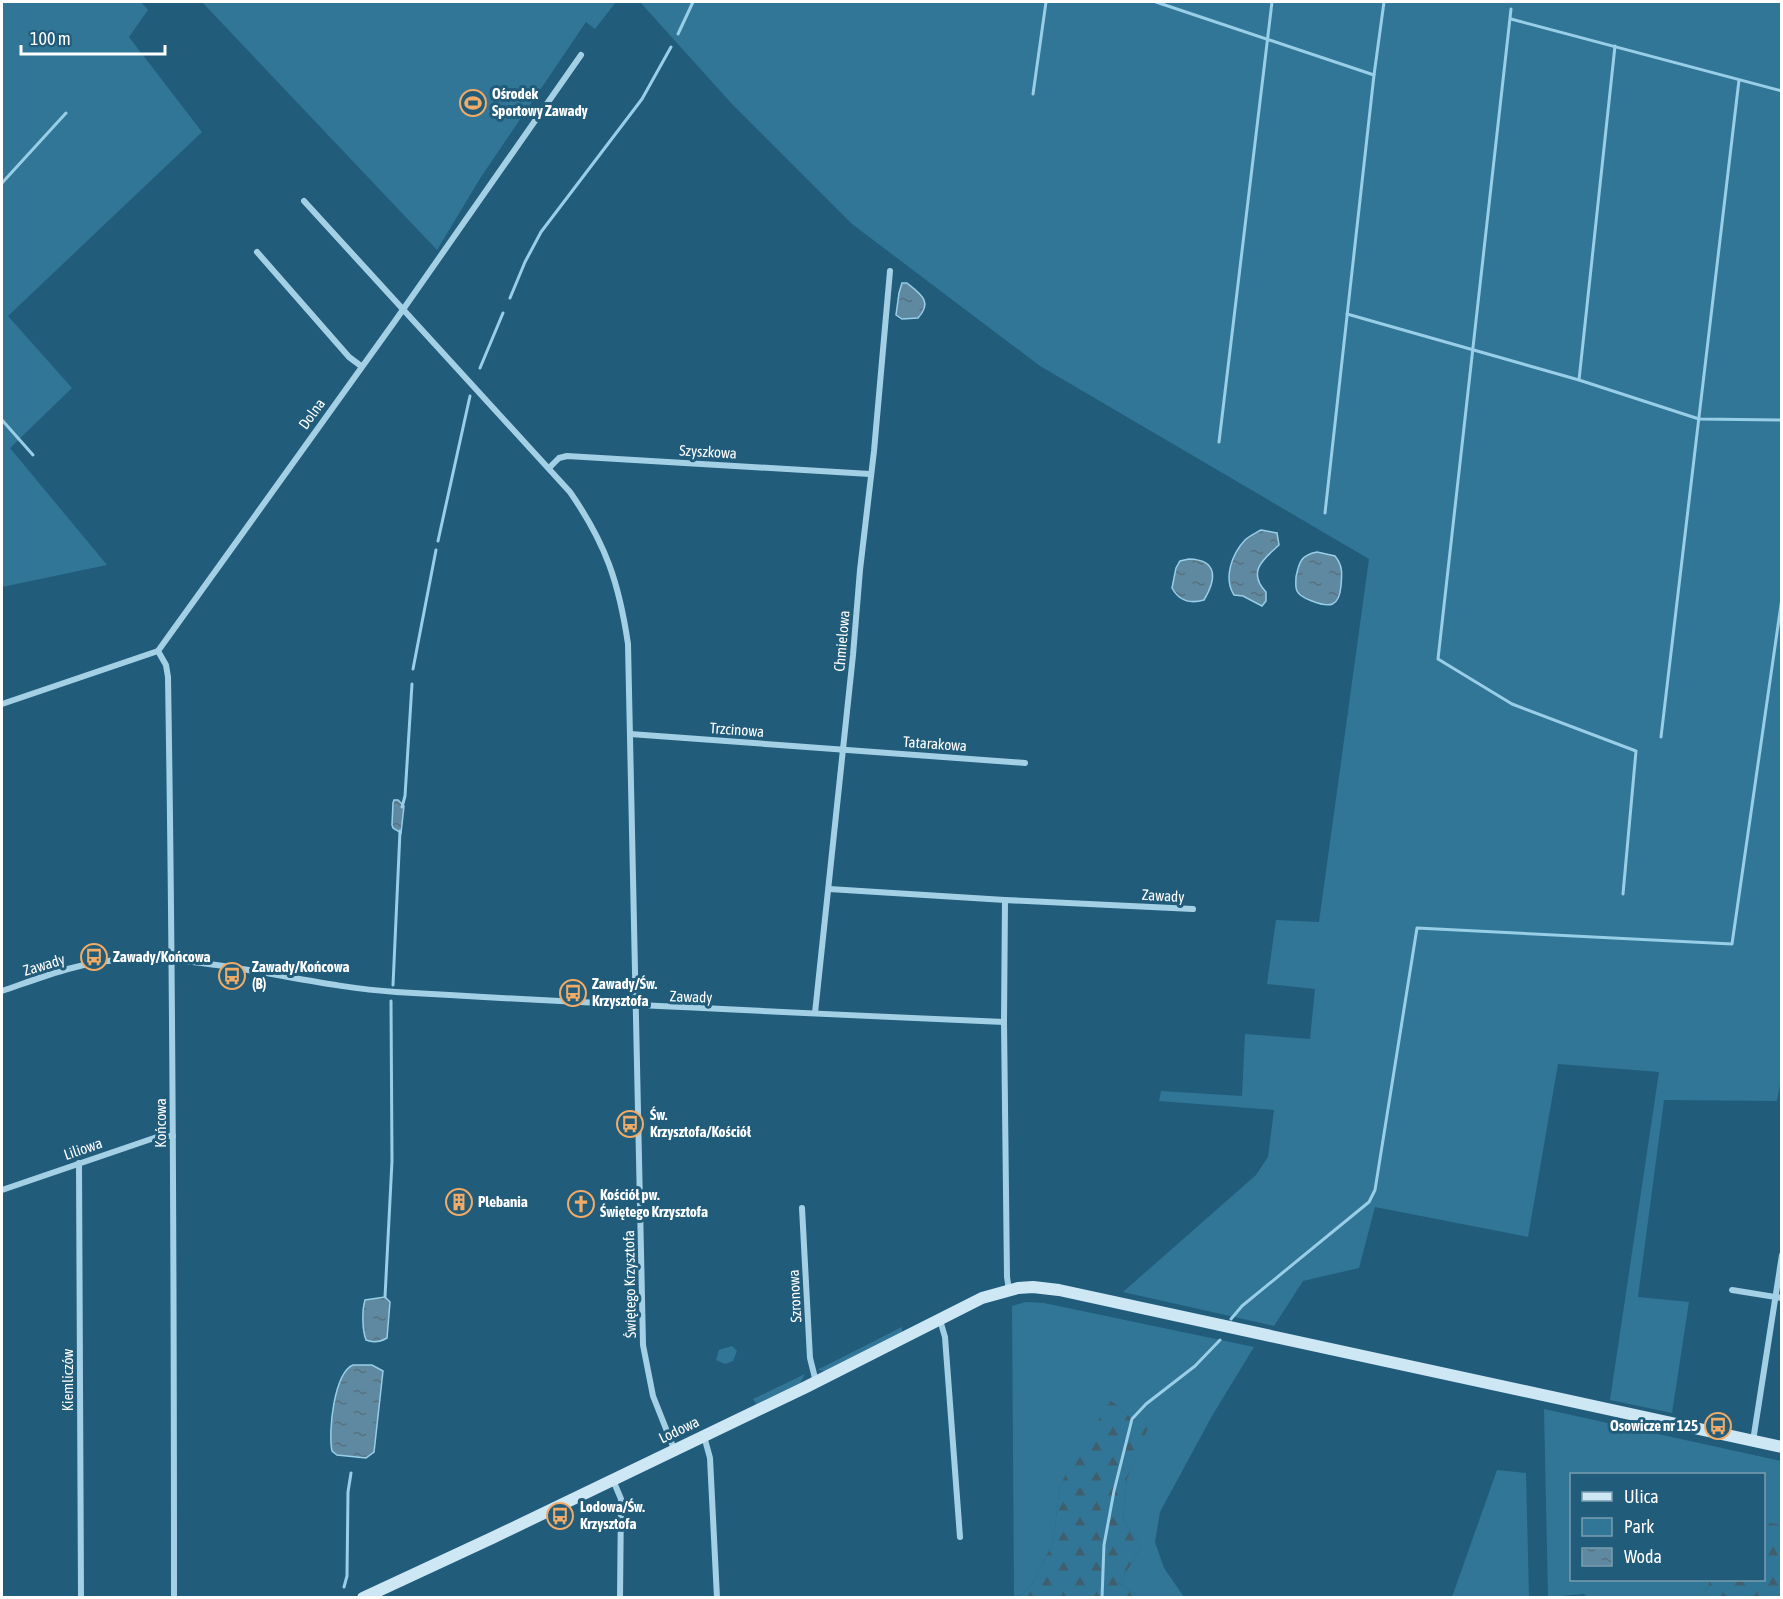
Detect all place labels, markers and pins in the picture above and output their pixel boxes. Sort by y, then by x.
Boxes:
place label: Ośrodek Sportowy Zawady [492,85,589,119]
sports icon: Ośrodek Sportowy Zawady [458,88,488,118]
bus stop icon: Zawady/Końcowa [79,942,109,972]
place label: Zawady/Końcowa [113,948,210,965]
place label: Zawady/Końcowa (B) [252,958,349,992]
bus stop icon: Zawady/Końcowa (B) [217,961,247,991]
place label: Zawady/Św. Krzysztofa [592,975,658,1009]
bus stop icon: Zawady/Św. Krzysztofa [558,978,588,1008]
place label: Św. Krzysztofa/Kościół [650,1106,752,1140]
bus stop icon: Św. Krzysztofa/Kościół [615,1109,645,1139]
place label: Kościół pw. Świętego Krzysztofa [600,1186,708,1220]
building icon: Plebania [444,1187,474,1217]
church icon: Kościół pw. Świętego Krzysztofa [566,1189,596,1219]
place label: Plebania [478,1193,528,1210]
bus stop icon: Osowicze nr 125 [1703,1411,1733,1441]
place label: Osowicze nr 125 [1610,1417,1698,1434]
place label: Lodowa/Św. Krzysztofa [580,1498,645,1532]
bus stop icon: Lodowa/Św. Krzysztofa [545,1501,575,1531]

